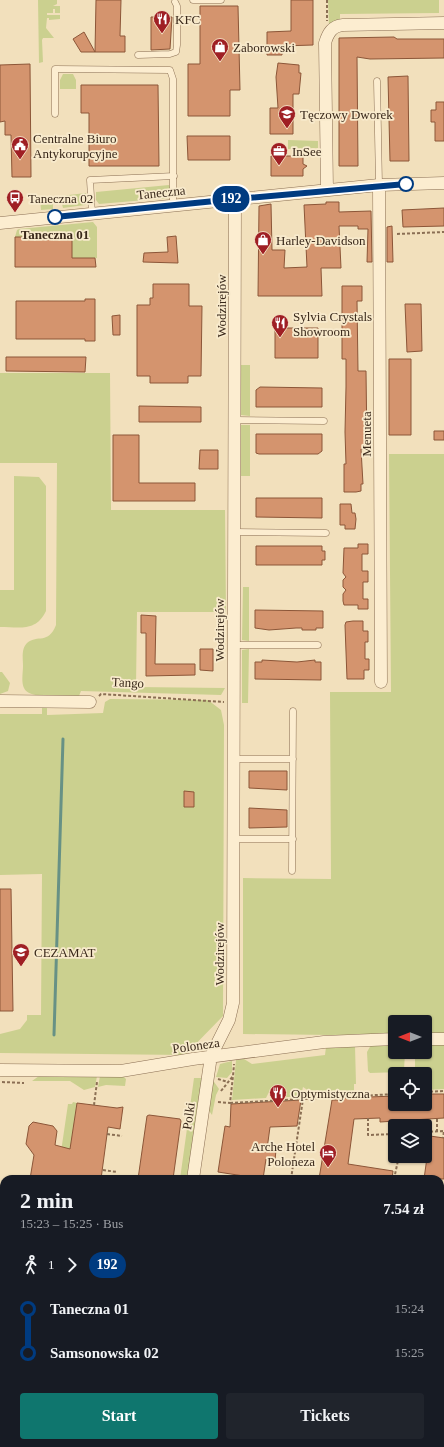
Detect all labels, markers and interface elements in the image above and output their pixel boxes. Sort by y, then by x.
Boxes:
restaurant icon: KFC [152,9,172,34]
place label: KFC [175,12,200,27]
shop icon: Zaborowski [210,37,230,62]
place label: Zaborowski [233,40,295,55]
school or university icon: Tęczowy Dworek [277,104,297,129]
place label: Tęczowy Dworek [300,107,393,122]
place label: Centralne Biuro Antykorupcyjne [33,131,118,161]
public building icon: Centralne Biuro Antykorupcyjne [10,135,30,160]
office icon: InSee [269,141,289,166]
place label: InSee [292,144,322,159]
unlabelled marker [398,176,414,192]
street label: Taneczna [136,182,186,203]
line badge: 192 [208,186,254,212]
bus stop icon: Taneczna 02 [5,188,25,213]
place label: Taneczna 02 [28,191,93,206]
text: 192 [221,191,242,206]
marker: Taneczna 01 [47,209,63,225]
place label: Taneczna 01 [21,227,89,242]
shop icon: Harley-Davidson [253,230,273,255]
place label: Harley-Davidson [276,233,366,248]
street label: Wodzirejów [214,274,229,338]
place label: Sylvia Crystals Showroom [293,309,372,339]
restaurant icon: Sylvia Crystals Showroom [270,313,290,338]
street label: Menueta [359,411,374,457]
street label: Wodzirejów [212,598,227,662]
street label: Tango [111,674,145,691]
street label: Wodzirejów [212,922,227,986]
school or university icon: CEZAMAT [11,942,31,967]
place label: CEZAMAT [34,945,95,960]
north arrow [388,1015,432,1059]
map controls [388,1015,432,1163]
street label: Poloneza [171,1035,221,1056]
button: locate [388,1067,432,1111]
restaurant icon: Optymistyczna [268,1083,288,1108]
place label: Optymistyczna [291,1086,370,1101]
street label: Polki [179,1101,198,1131]
button: layers [388,1119,432,1163]
place label: Arche Hotel Poloneza [251,1139,315,1169]
hotel icon: Arche Hotel Poloneza [318,1143,338,1168]
text: 2 min [20,1188,73,1213]
text: 7.54 zł [383,1201,424,1217]
text: 15:23 – 15:25 · Bus [20,1216,123,1231]
icon: walk [20,1254,42,1276]
icon: forward [61,1254,83,1276]
text: 1 [48,1257,55,1272]
text: 192 [97,1257,118,1272]
text: Taneczna 01 [50,1301,129,1317]
text: 15:24 [394,1301,424,1316]
text: Samsonowska 02 [50,1345,159,1361]
text: 15:25 [394,1345,424,1360]
button: Start [20,1393,218,1439]
button: Tickets [226,1393,424,1439]

